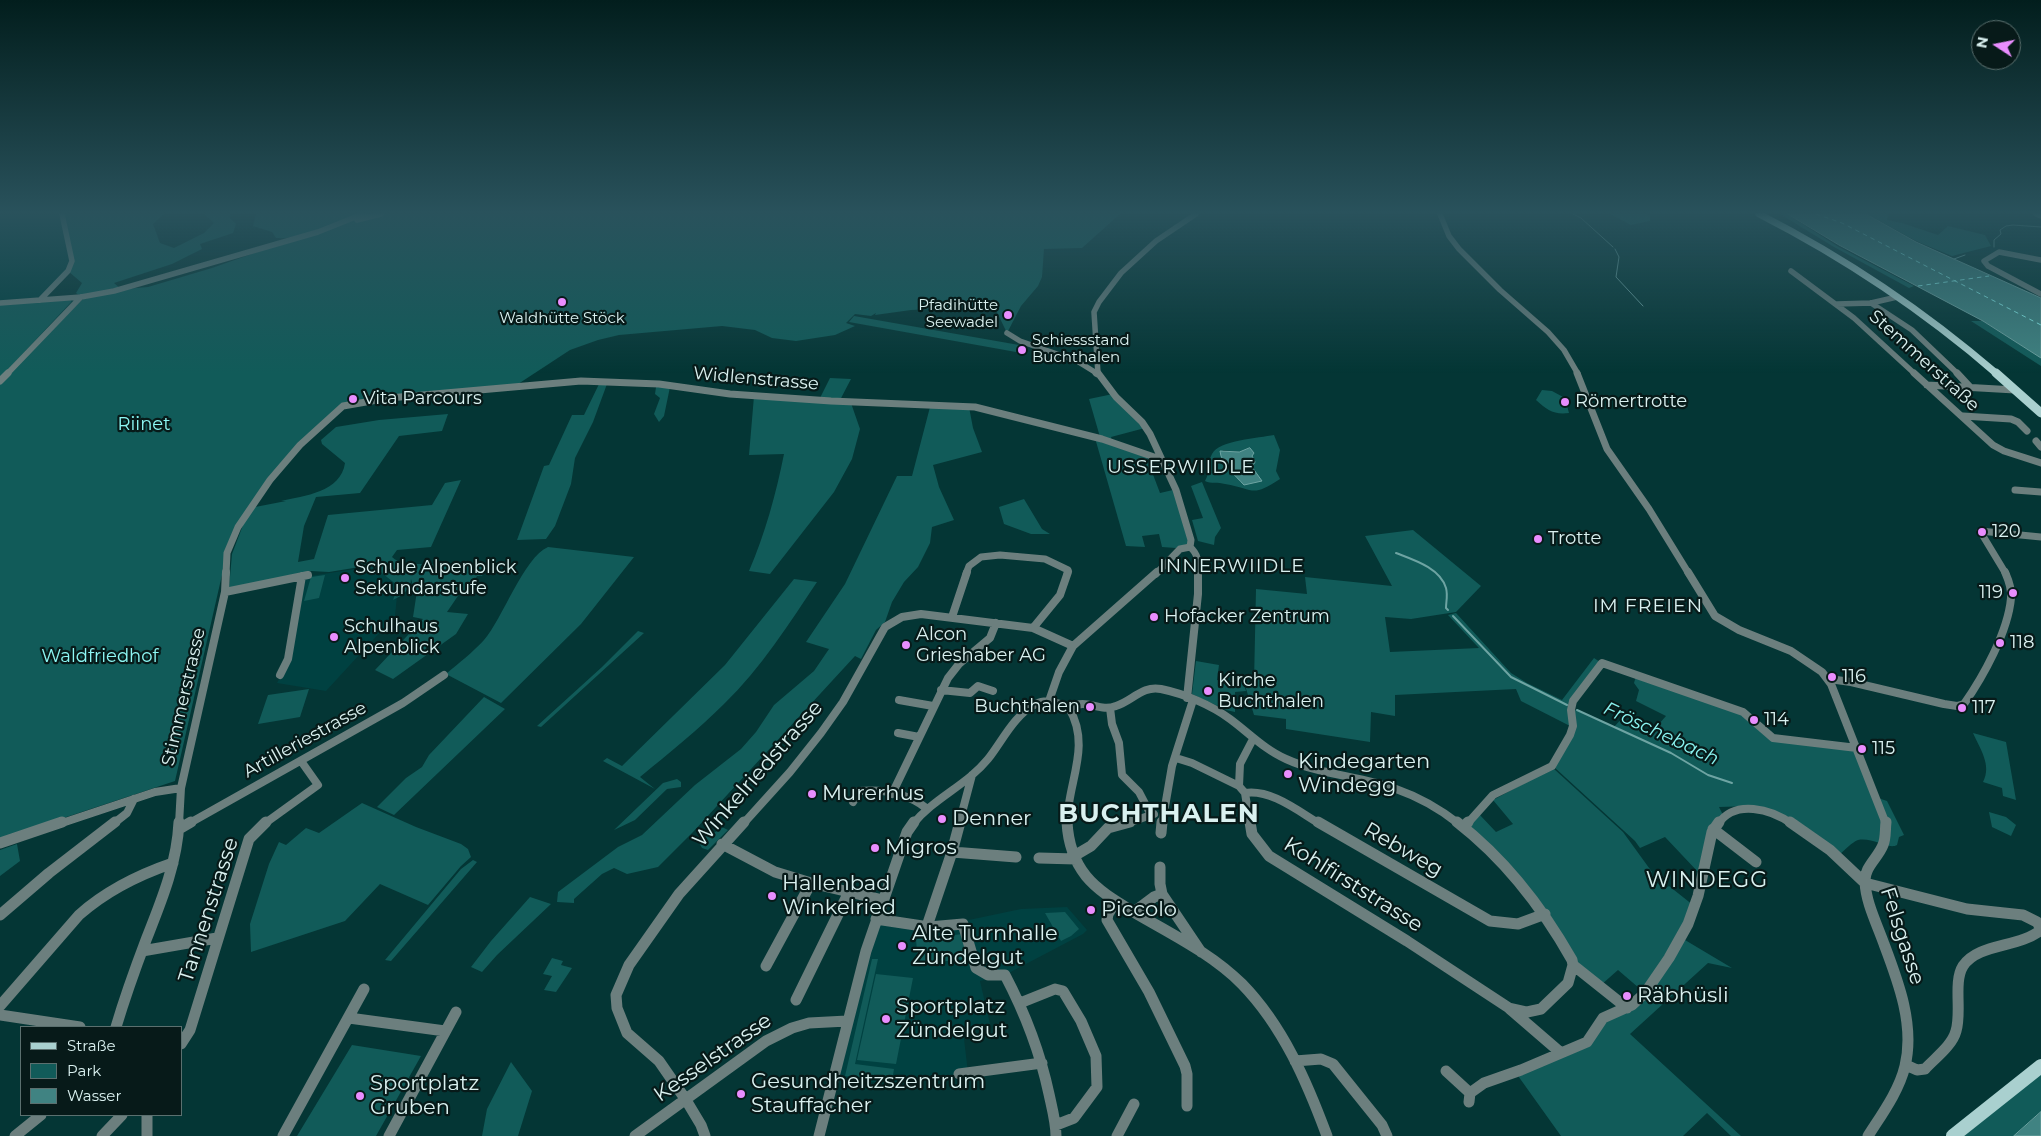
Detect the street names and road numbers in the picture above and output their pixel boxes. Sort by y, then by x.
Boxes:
street label: Stemmerstraße [1864,306,1984,416]
street label: Widlenstrasse [692,363,820,395]
street label: Stimmerstrasse [158,626,210,768]
street label: Winkelriedstrasse [687,696,829,852]
street label: Artilleriestrasse [240,697,370,783]
street label: Rebweg [1359,817,1447,883]
street label: Kohlfirststrasse [1279,832,1427,938]
street label: Tannenstrasse [174,834,244,986]
street label: Felsgasse [1874,884,1930,988]
street label: Kesselstrasse [649,1008,777,1108]

